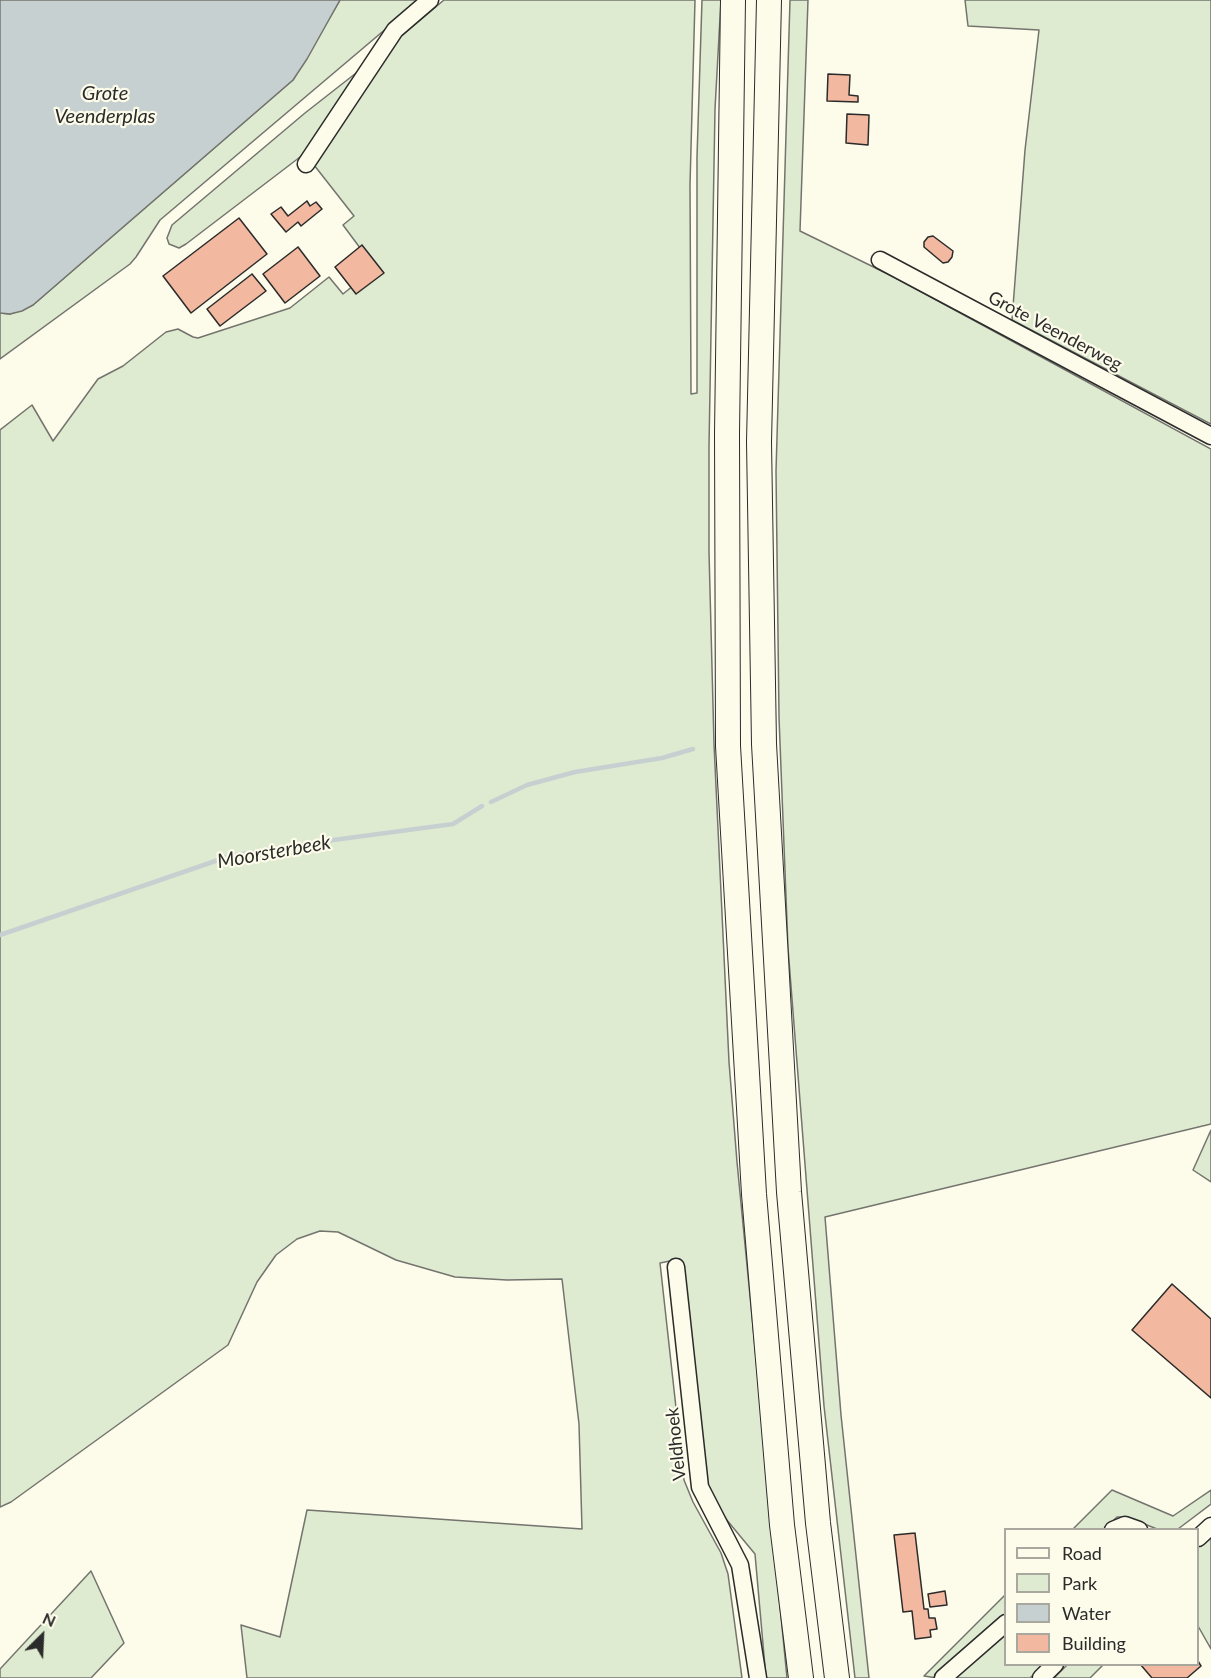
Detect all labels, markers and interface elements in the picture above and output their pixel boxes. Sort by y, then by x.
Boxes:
water label: Grote Veenderplas [54,82,156,129]
street label: Grote Veenderweg [984,287,1126,375]
water label: Moorsterbeek [215,830,333,874]
street label: Veldhoek [661,1406,691,1482]
legend [1004,1528,1199,1666]
text: Road [1062,1542,1102,1564]
text: Park [1062,1572,1097,1594]
text: Water [1062,1602,1111,1624]
north arrow [12,1606,72,1666]
text: N [40,1608,59,1630]
text: Building [1062,1632,1126,1654]

